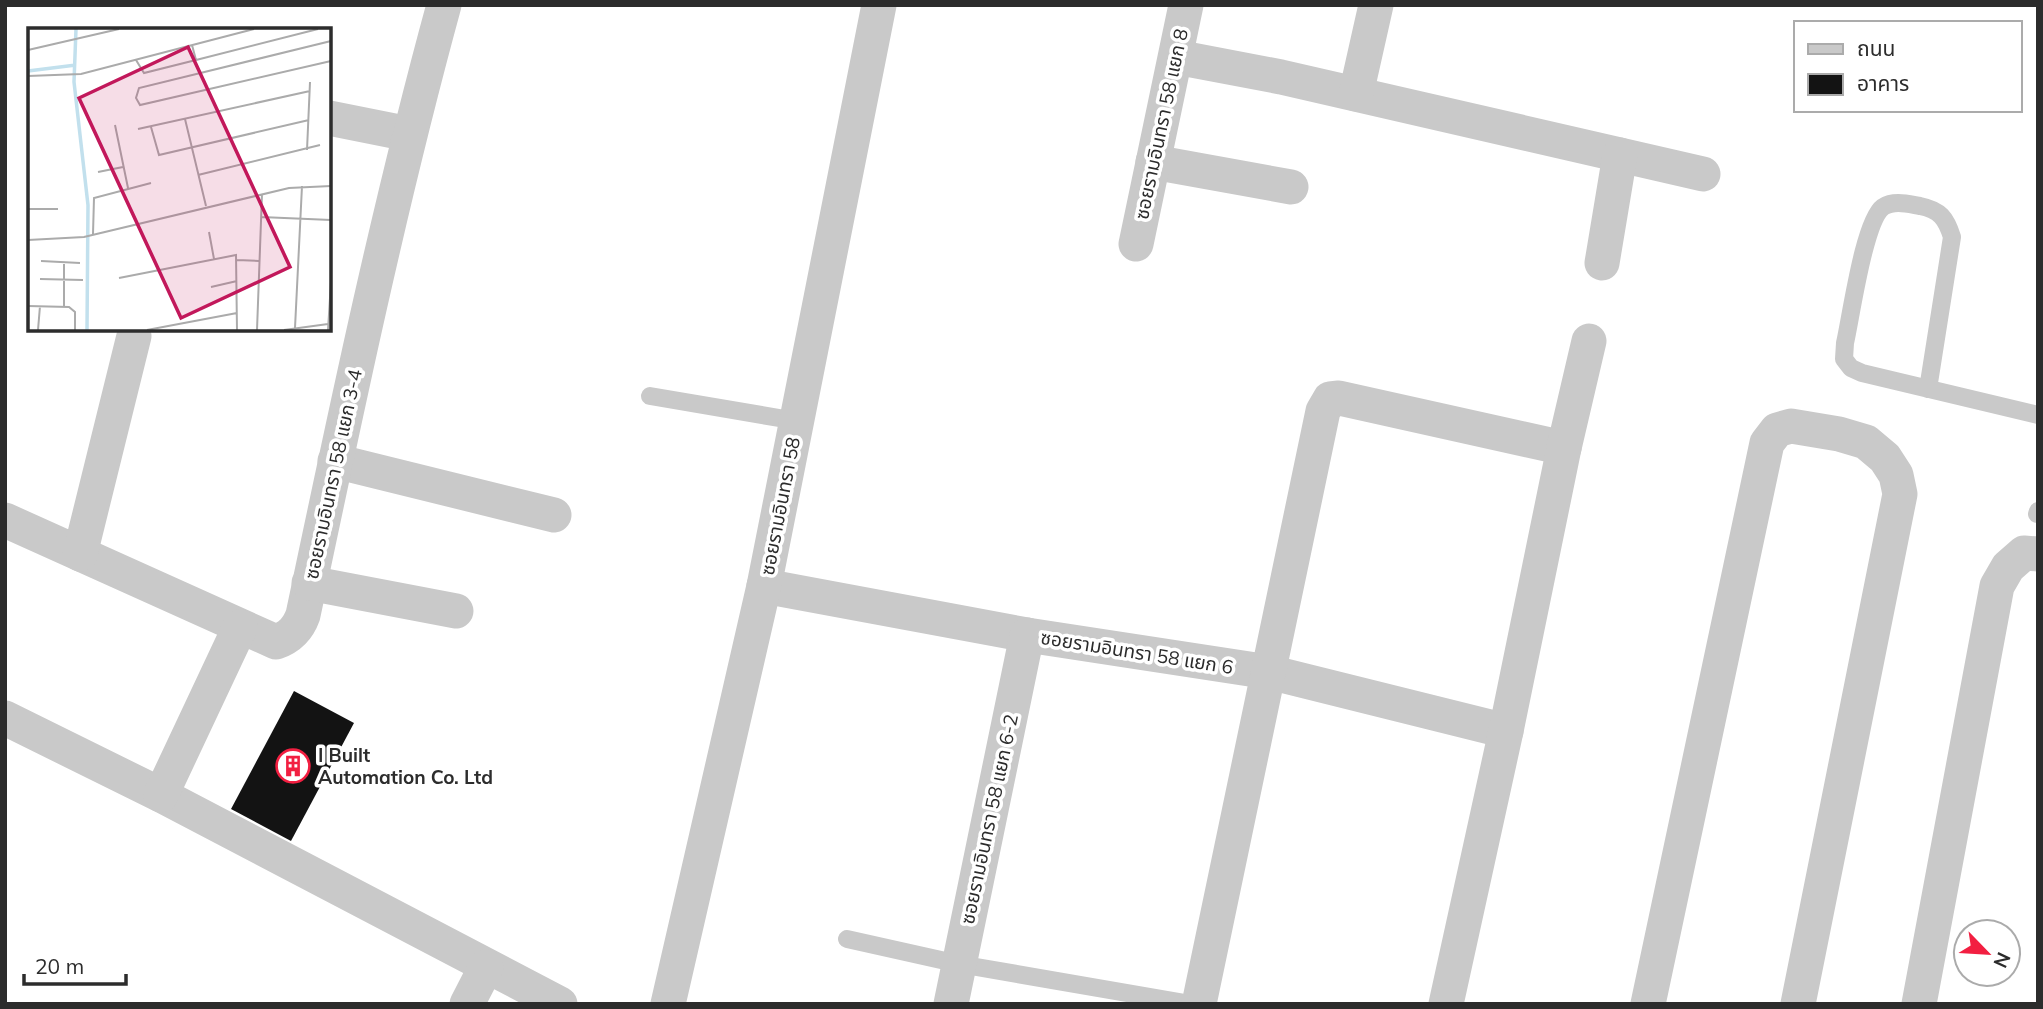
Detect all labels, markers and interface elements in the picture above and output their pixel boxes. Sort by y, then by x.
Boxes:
legend [1794,21,2022,112]
street label: ซอยรามอินทรา 58 แยก 8 [1129,26,1193,222]
inset map [28,28,331,331]
text: ถนน [1857,35,1895,61]
text: อาคาร [1857,70,1909,96]
street label: ซอยรามอินทรา 58 แยก 3-4 [299,367,367,581]
street label: ซอยรามอินทรา 58 [755,435,805,577]
street label: ซอยรามอินทรา 58 แยก 6 [1039,625,1235,679]
street label: ซอยรามอินทรา 58 แยก 6-2 [955,712,1023,926]
place label: I Built Automation Co. Ltd [318,743,493,789]
building icon: I Built Automation Co. Ltd [274,747,312,785]
north arrow [1952,918,2022,988]
scale bar [24,942,126,986]
text: N [1988,949,2016,972]
text: 20 m [35,953,84,979]

